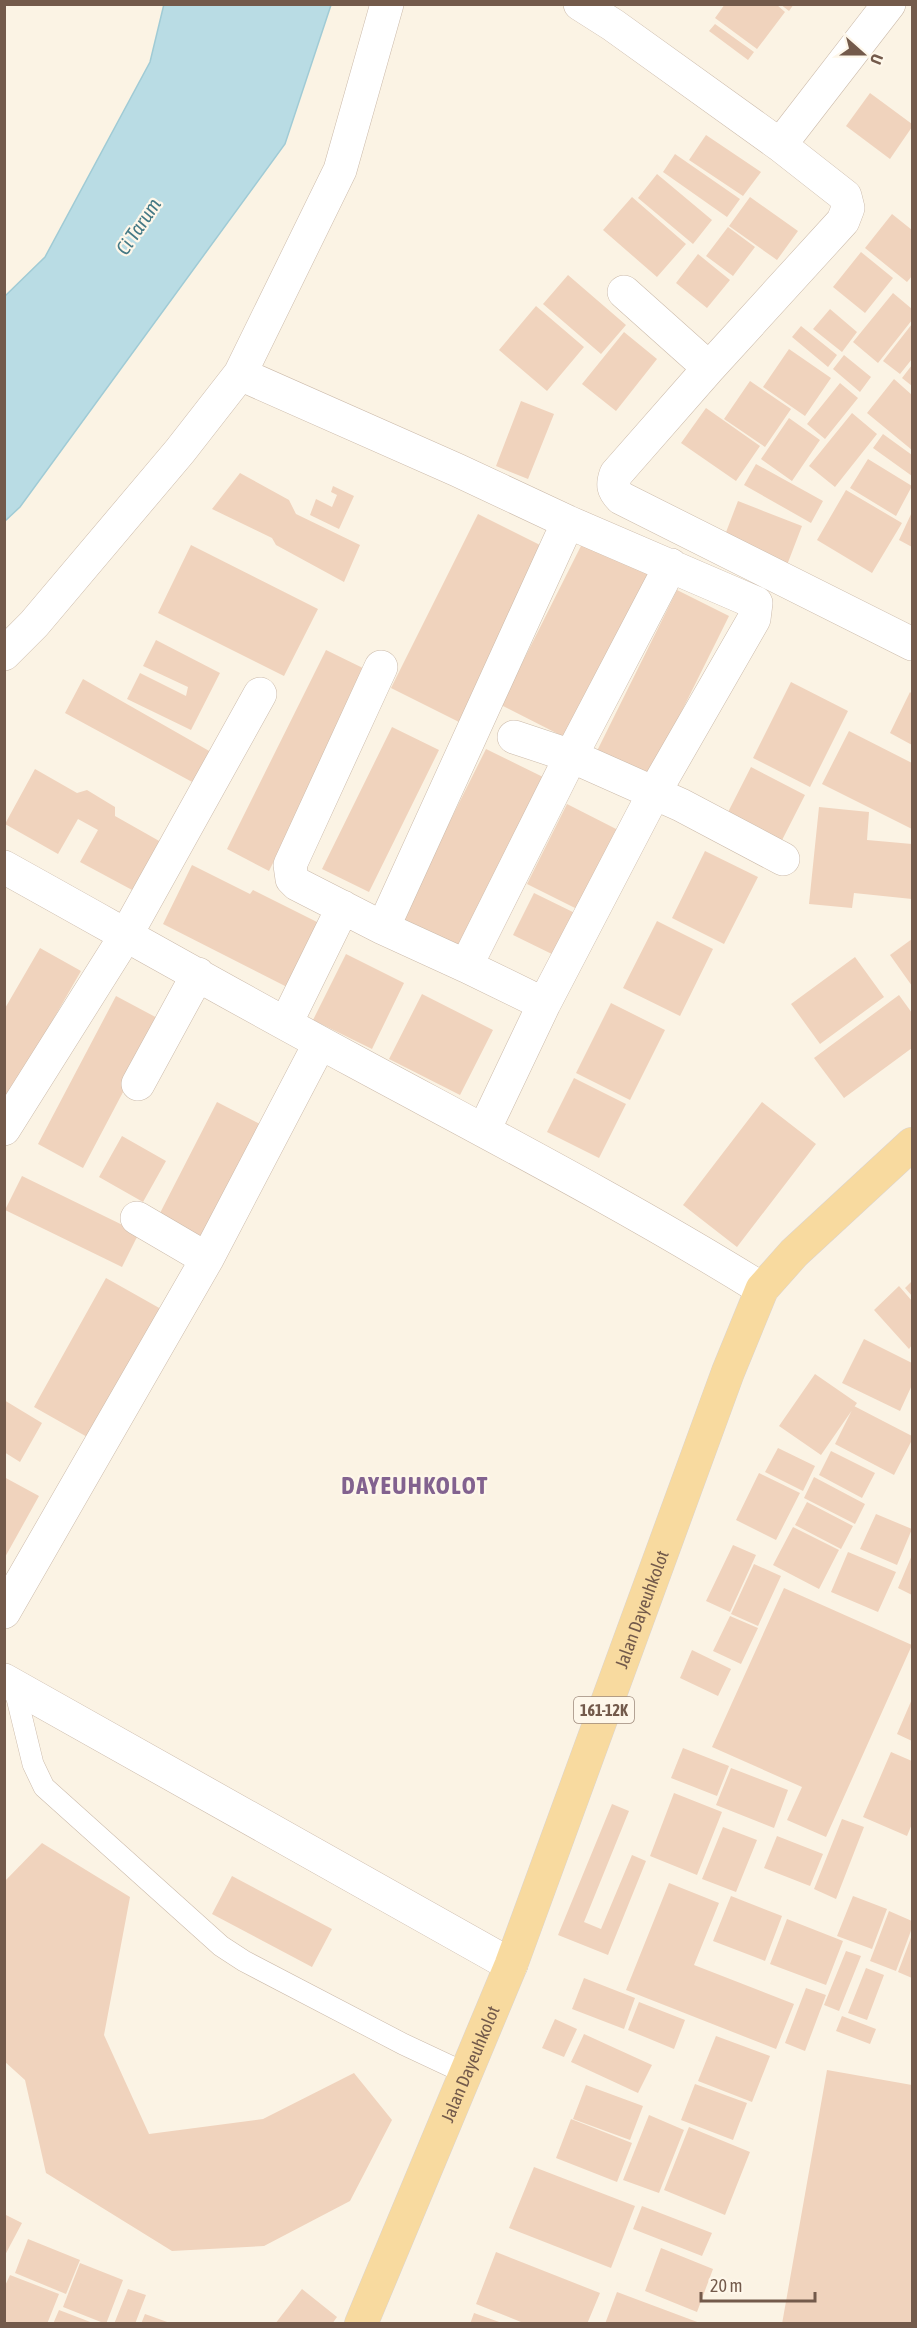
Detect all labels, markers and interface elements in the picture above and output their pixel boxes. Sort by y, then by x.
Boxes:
north arrow [833,24,893,84]
text: U [867,52,887,67]
water label: Ci Tarum [111,193,165,259]
district label: DAYEUHKOLOT [341,1472,489,1499]
street label: Jalan Dayeuhkolot [610,1547,672,1671]
road number: 161-12K [574,1697,634,1723]
street label: Jalan Dayeuhkolot [436,2002,503,2125]
scale bar [701,2265,815,2303]
text: 20 m [710,2275,742,2296]

